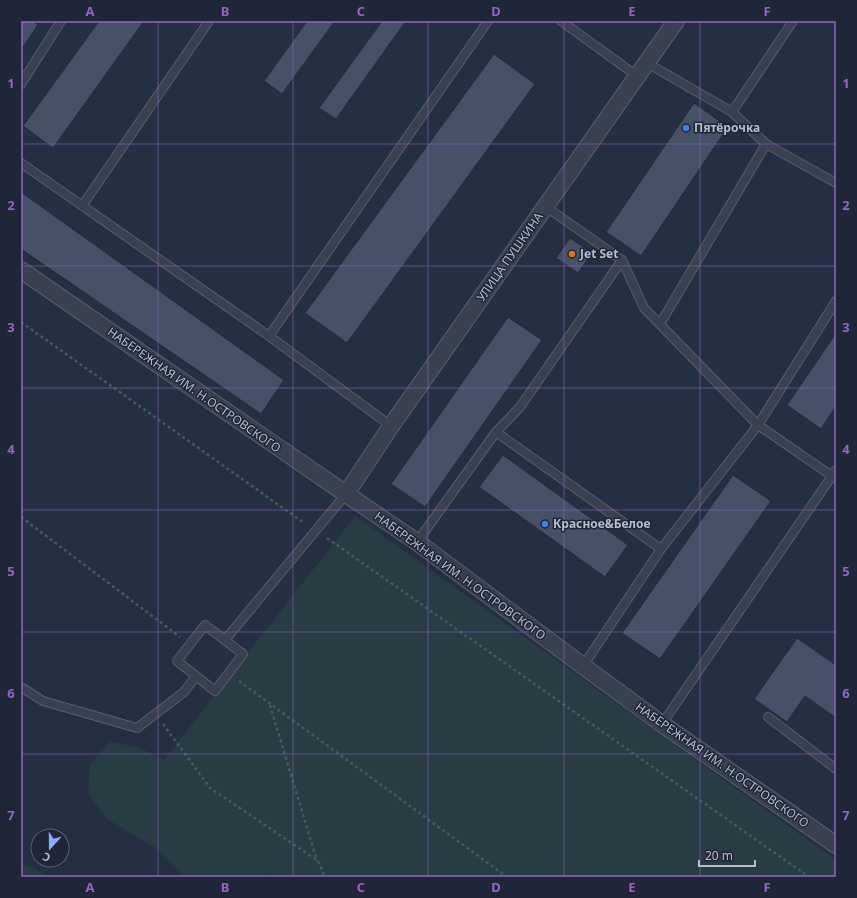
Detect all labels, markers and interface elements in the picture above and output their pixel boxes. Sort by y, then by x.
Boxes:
text: A [86,2,95,20]
text: B [221,2,229,20]
text: C [357,2,365,20]
text: D [491,2,501,20]
text: E [628,2,636,20]
text: F [763,2,771,20]
text: 1 [7,74,15,92]
text: 1 [842,74,850,92]
place label: Пятёрочка [694,119,760,136]
marker: Пятёрочка [681,123,691,133]
text: 2 [7,196,15,214]
text: 2 [842,196,850,214]
street label: УЛИЦА ПУШКИНА [472,208,547,305]
place label: Jet Set [579,245,618,262]
marker: Jet Set [567,249,577,259]
text: 3 [7,318,15,336]
text: 3 [842,318,850,336]
street label: НАБЕРЕЖНАЯ ИМ. Н.ОСТРОВСКОГО [104,323,284,456]
text: 4 [7,440,15,458]
text: 4 [842,440,850,458]
street label: НАБЕРЕЖНАЯ ИМ. Н.ОСТРОВСКОГО [371,508,549,644]
place label: Красное&Белое [553,515,650,532]
marker: Красное&Белое [540,519,550,529]
text: 5 [7,562,15,580]
text: 5 [842,562,850,580]
text: 6 [7,684,15,702]
text: 6 [842,684,850,702]
street label: НАБЕРЕЖНАЯ ИМ. Н.ОСТРОВСКОГО [632,698,812,831]
text: 7 [7,806,15,824]
text: 7 [842,806,850,824]
north arrow [30,828,70,868]
scale bar [699,842,755,868]
text: 20 m [705,847,733,864]
text: С [40,850,52,866]
text: A [86,878,95,896]
text: B [221,878,229,896]
text: C [357,878,365,896]
text: D [491,878,501,896]
text: E [628,878,636,896]
text: F [763,878,771,896]

